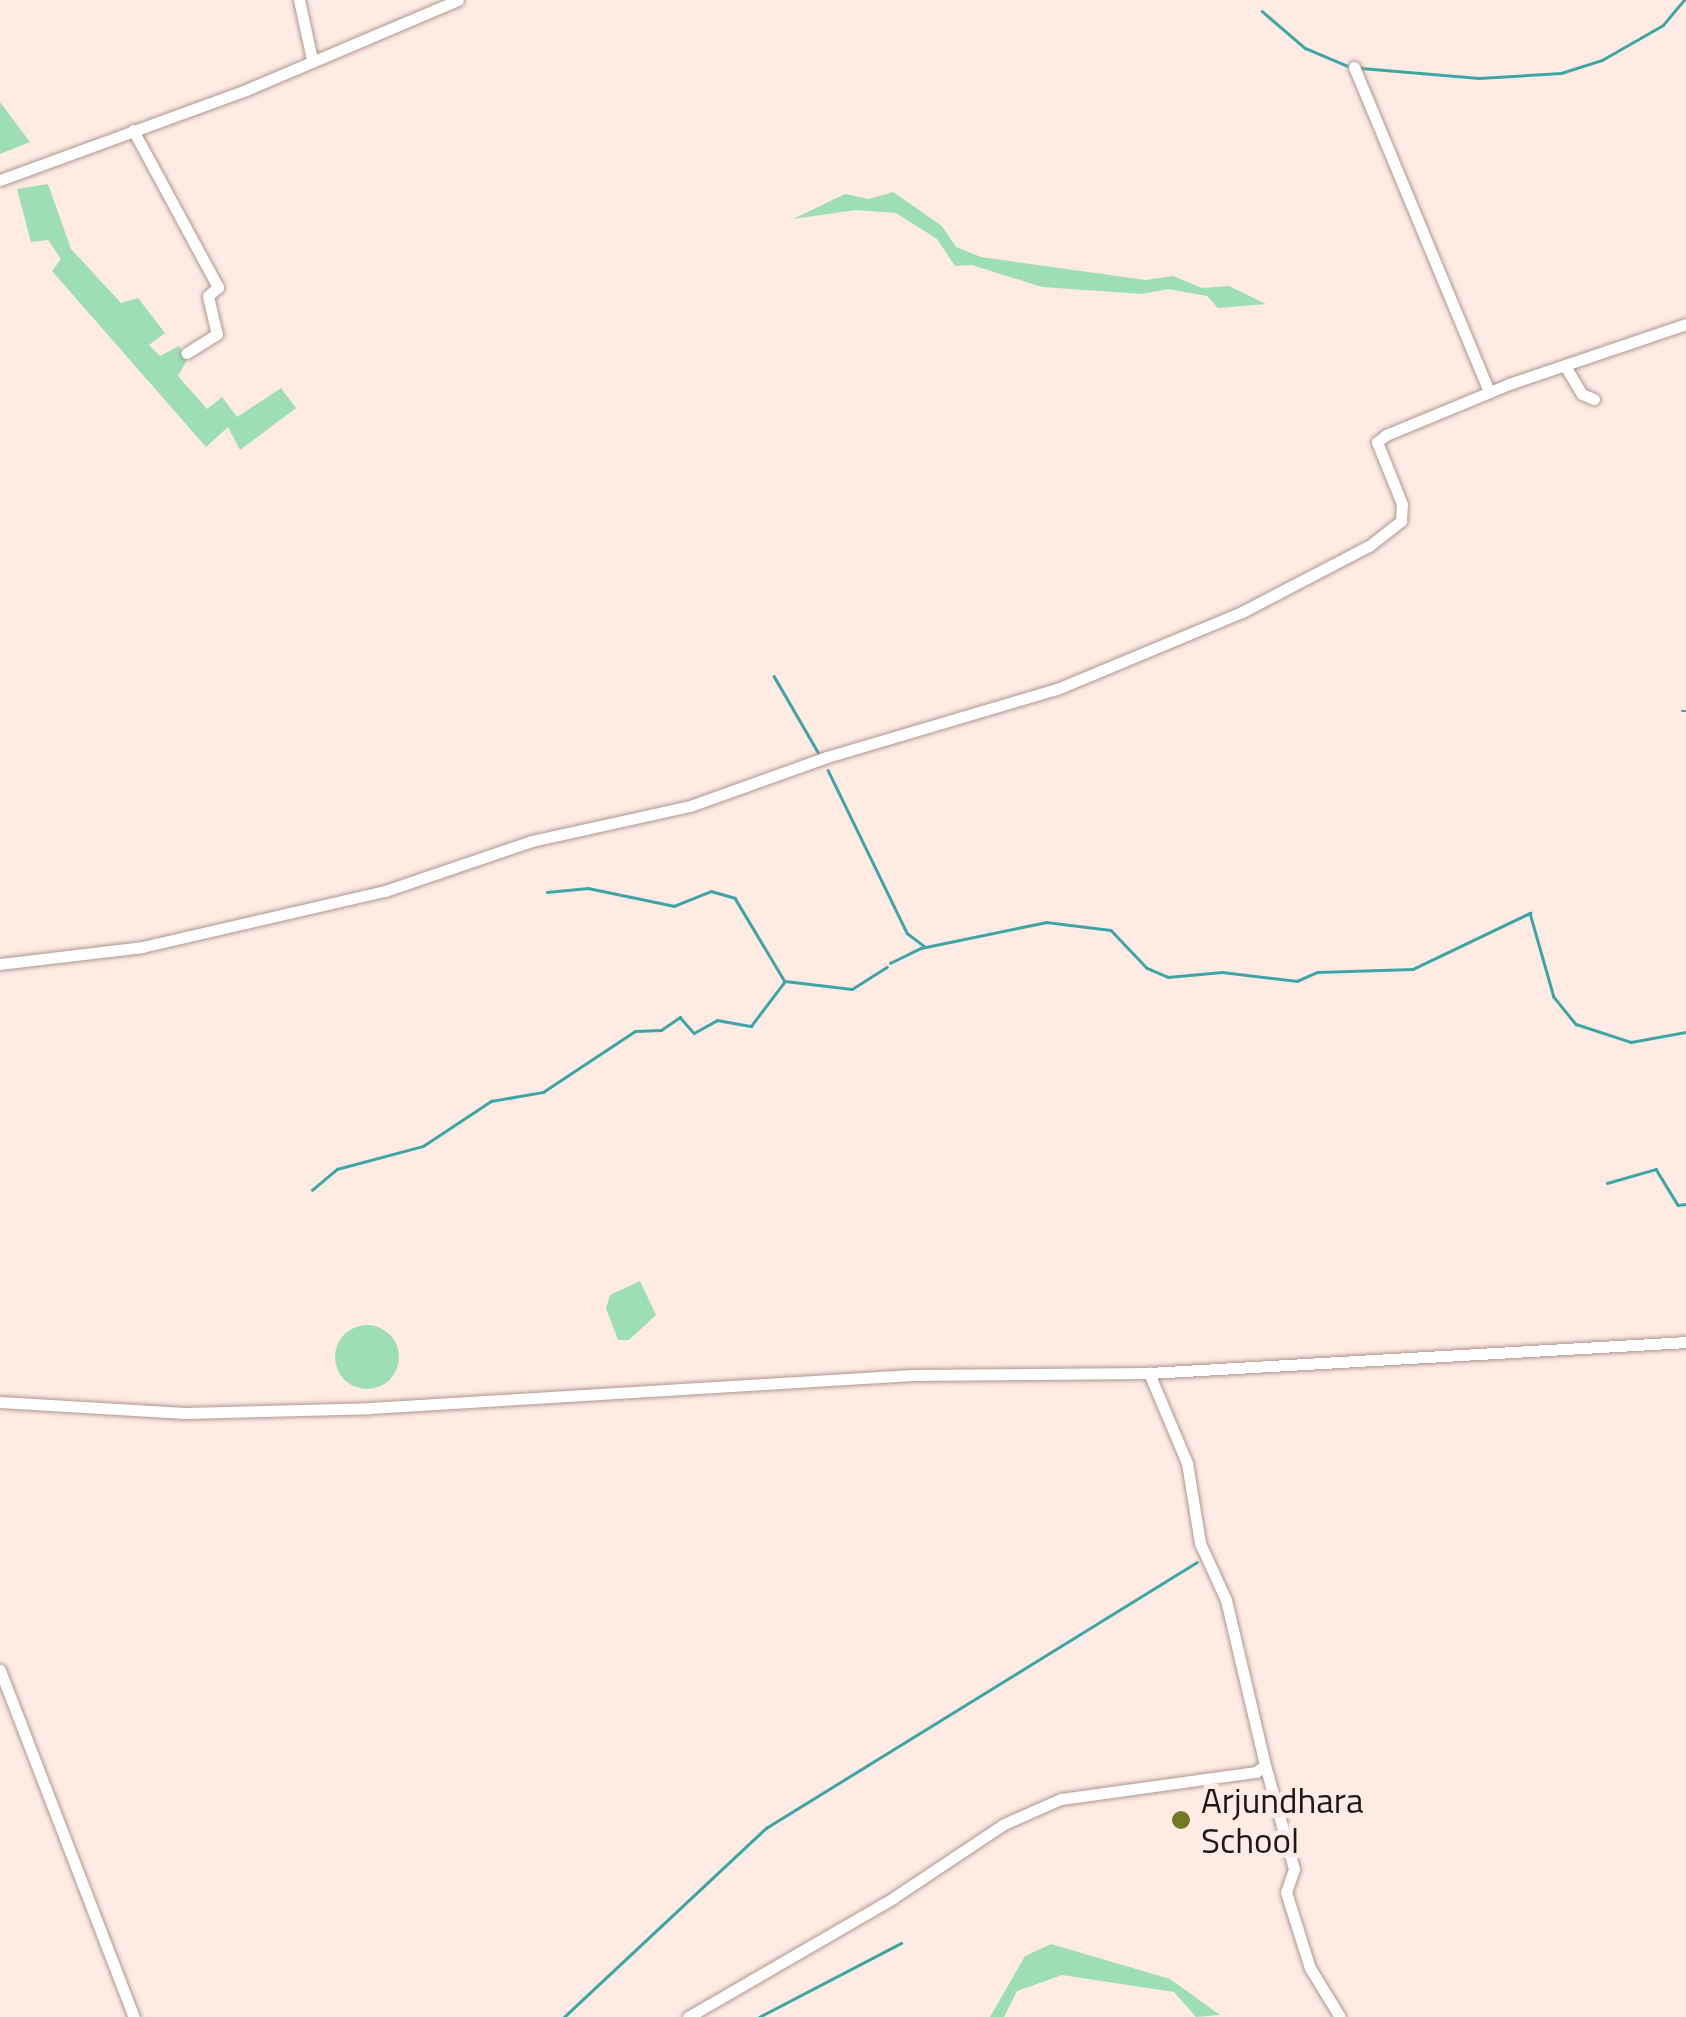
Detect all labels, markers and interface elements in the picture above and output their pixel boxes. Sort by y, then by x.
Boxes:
place label: Arjundhara School [1201,1779,1364,1861]
marker: Arjundhara School [1170,1809,1192,1831]

